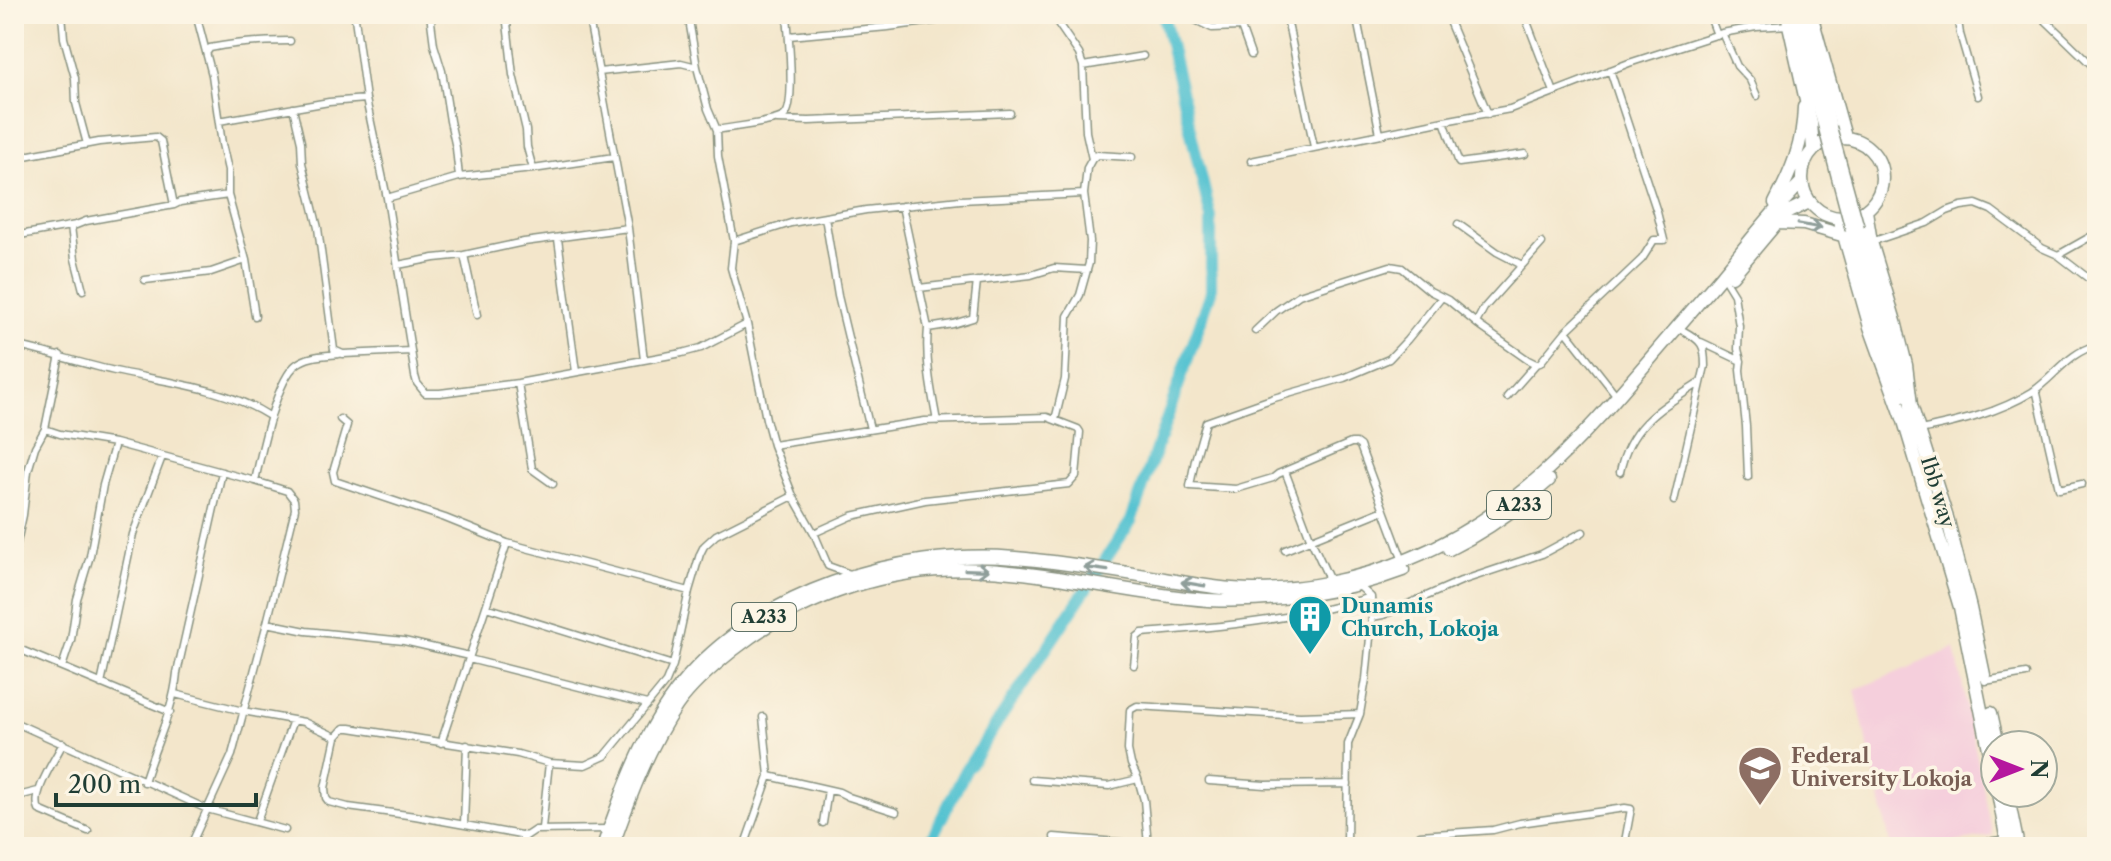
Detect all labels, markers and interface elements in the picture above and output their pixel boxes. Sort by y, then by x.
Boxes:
one-way arrow [1796,220,1822,235]
street label: Ibb way [1916,453,1960,531]
road number: A233 [1487,491,1551,519]
one-way arrow [1083,561,1109,576]
one-way arrow [963,562,990,577]
one-way arrow [1181,575,1206,590]
building icon: Dunamis Church, Lokoja [1286,593,1334,656]
place label: Dunamis Church, Lokoja [1341,594,1499,641]
road number: A233 [732,603,796,631]
north arrow [1979,729,2059,809]
school or university icon: Federal University Lokoja [1736,744,1784,807]
place label: Federal University Lokoja [1791,744,1973,791]
scale bar [56,757,256,807]
text: N [2025,759,2052,779]
text: 200 m [68,770,141,799]

